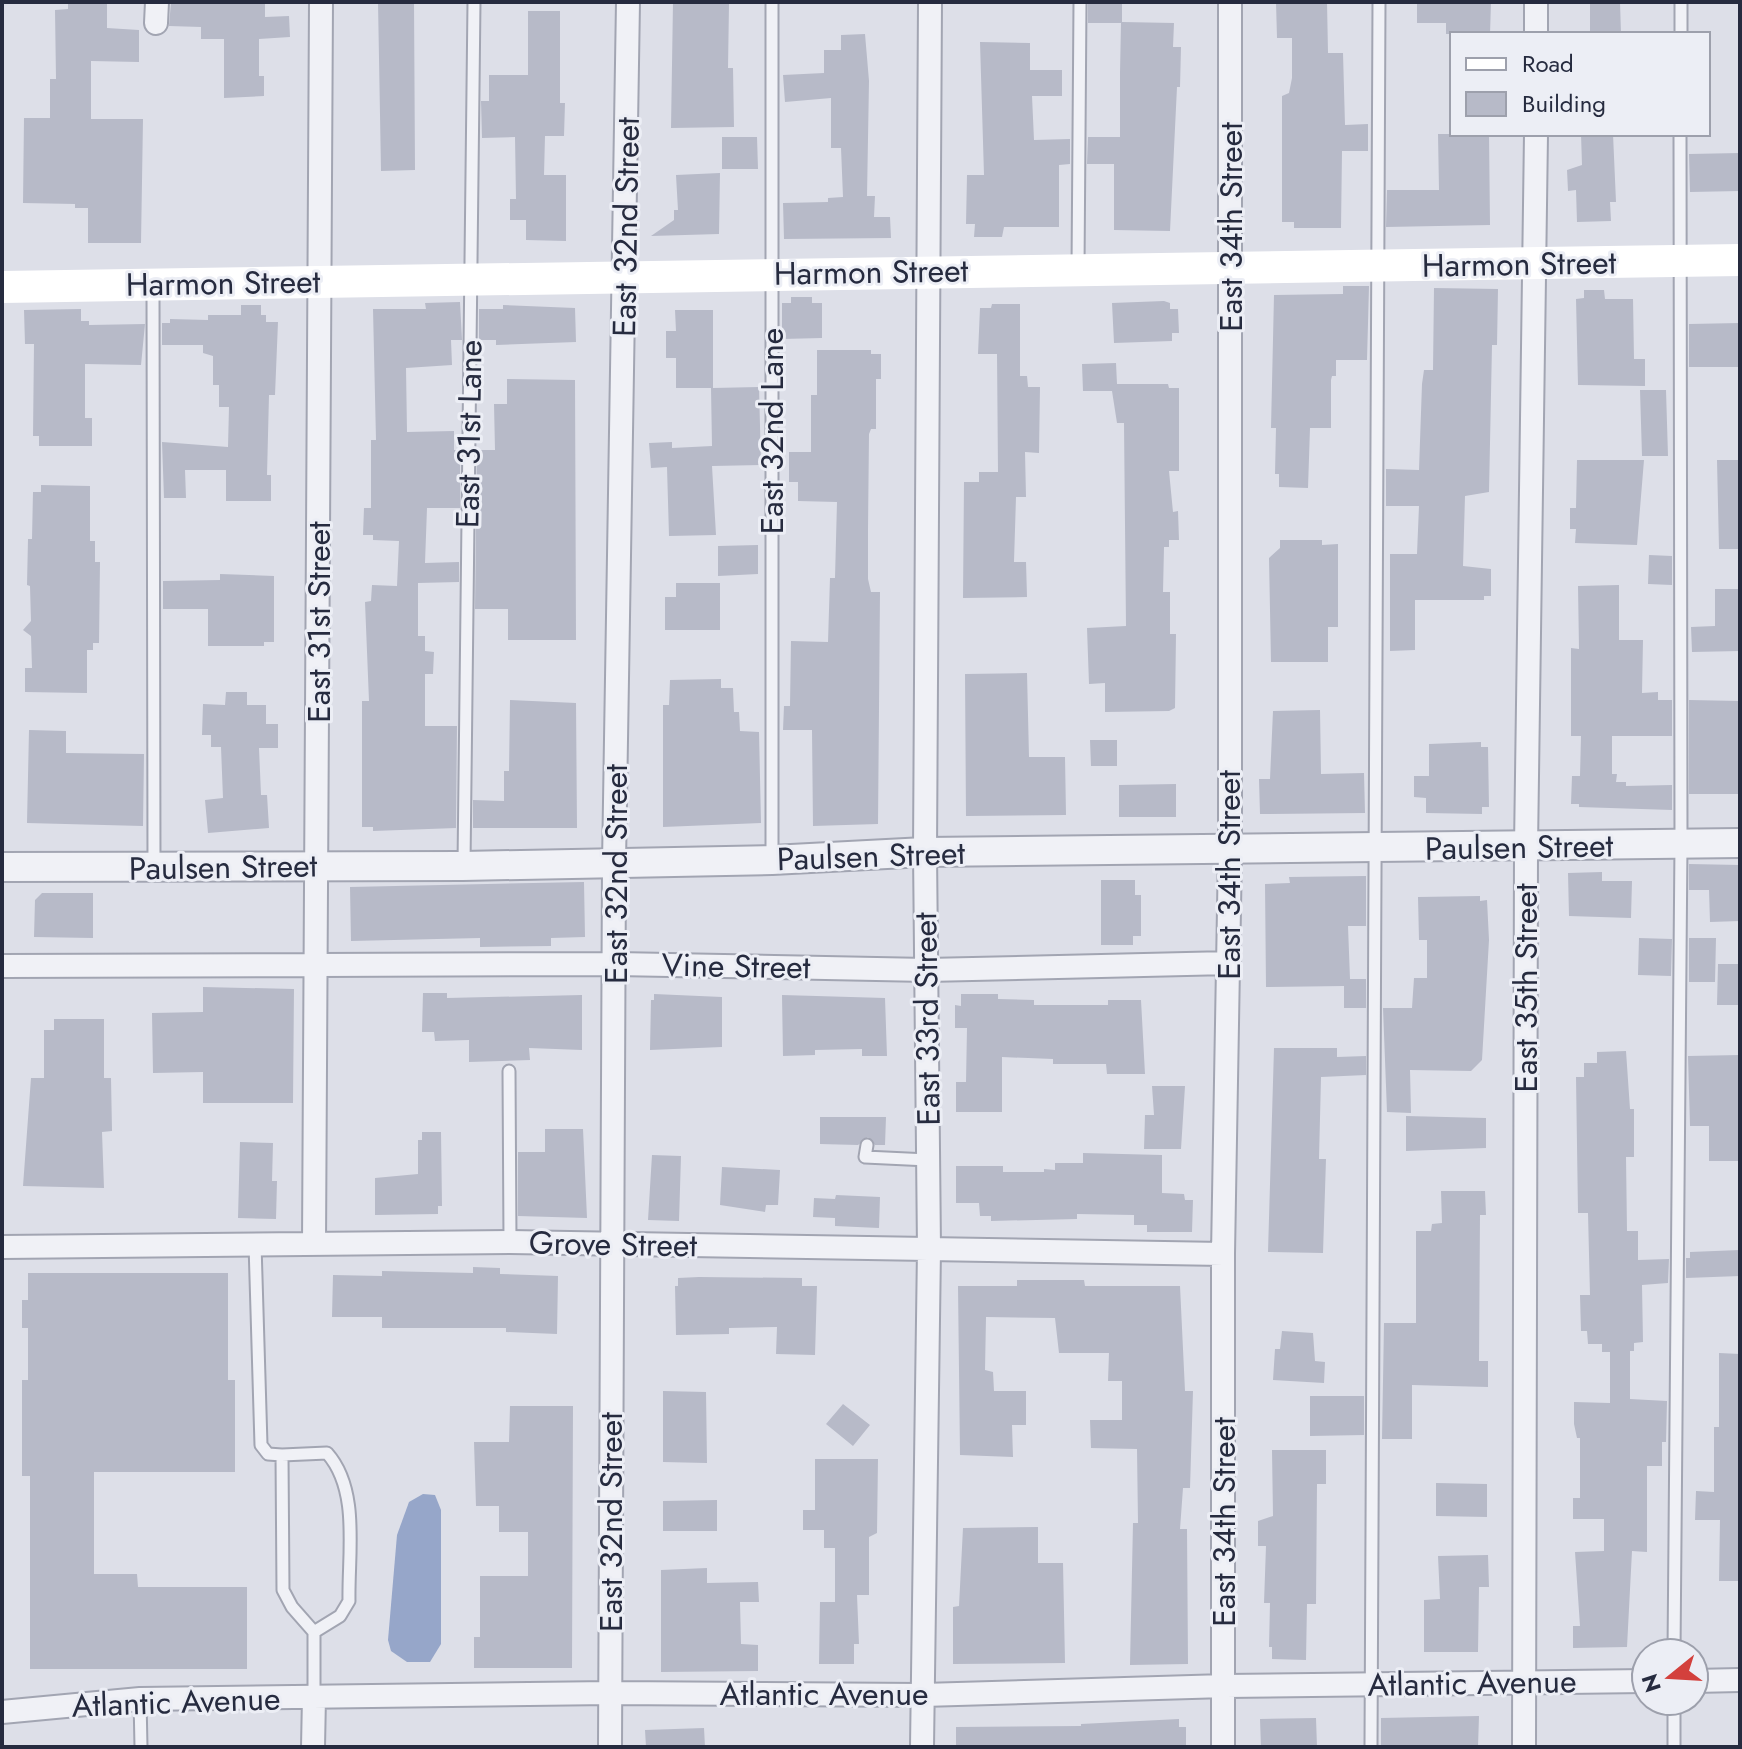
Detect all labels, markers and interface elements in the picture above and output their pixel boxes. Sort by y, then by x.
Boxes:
legend [1450,32,1710,136]
text: Road [1522,46,1574,81]
text: Building [1522,86,1606,121]
street label: East 32nd Street [601,116,651,337]
street label: East 34th Street [1208,122,1254,332]
street label: Harmon Street [1421,239,1617,289]
street label: Harmon Street [773,247,969,297]
street label: Harmon Street [125,258,321,308]
street label: East 32nd Lane [749,328,795,534]
street label: East 31st Lane [444,339,494,529]
street label: East 31st Street [296,521,342,723]
street label: East 32nd Street [593,764,639,984]
street label: East 34th Street [1206,770,1252,980]
street label: Paulsen Street [1424,822,1614,872]
street label: Paulsen Street [776,830,966,882]
street label: Paulsen Street [128,842,318,892]
street label: East 35th Street [1503,883,1549,1093]
street label: East 33rd Street [902,912,952,1126]
street label: Vine Street [661,942,811,990]
street label: Grove Street [528,1220,698,1268]
street label: East 32nd Street [588,1412,634,1632]
street label: East 34th Street [1201,1417,1247,1627]
north arrow [1630,1637,1710,1717]
street label: Atlantic Avenue [1367,1658,1577,1708]
text: N [1633,1670,1669,1696]
street label: Atlantic Avenue [720,1671,928,1717]
street label: Atlantic Avenue [71,1675,281,1729]

